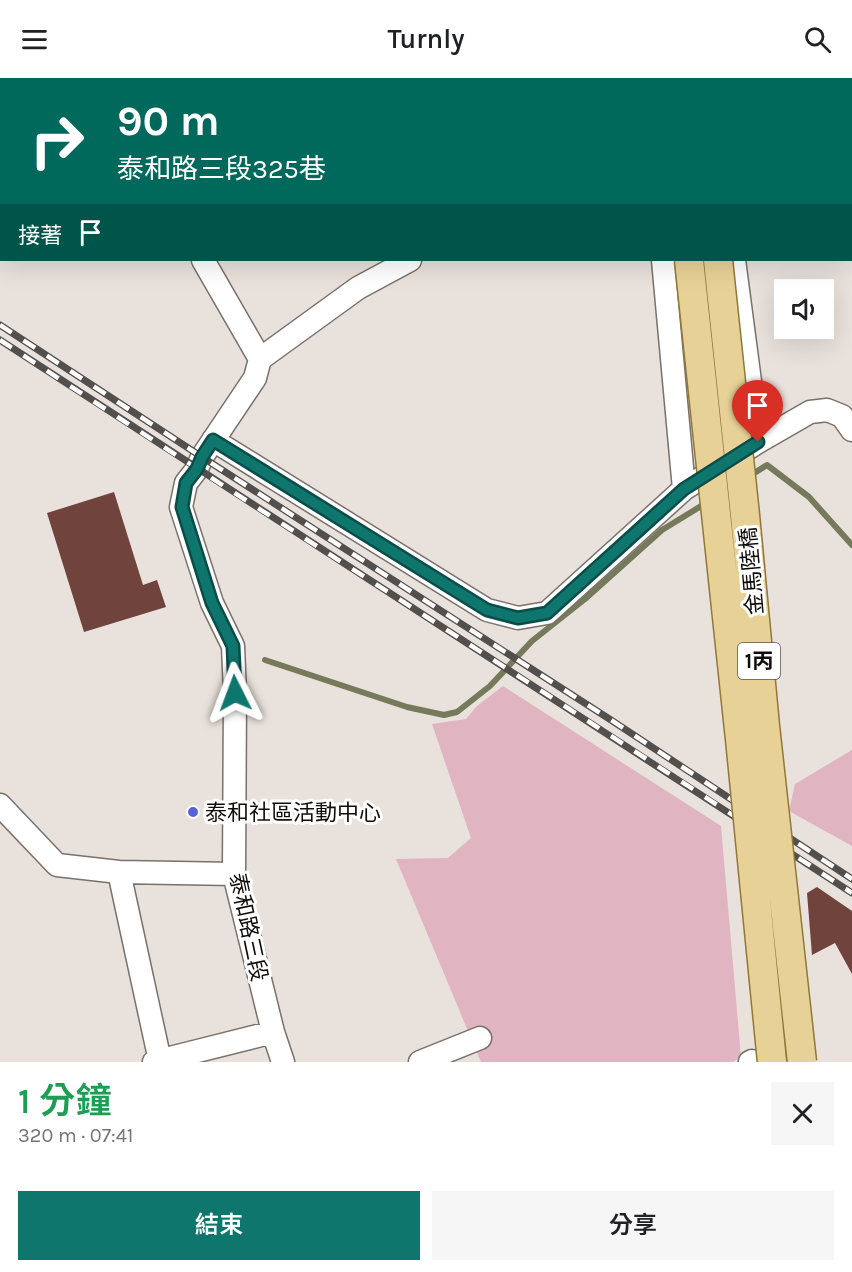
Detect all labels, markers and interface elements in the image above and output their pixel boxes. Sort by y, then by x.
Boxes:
icon: menu [18,23,51,56]
text: Turnly [387,23,465,55]
icon: search [801,23,834,56]
text: 90 m [117,96,220,146]
icon: right [18,102,96,180]
text: 泰和路三段325巷 [117,153,326,185]
icon: arrive [74,216,107,249]
text: 接著 [18,223,62,249]
map controls [774,279,834,339]
button: sound [774,279,834,339]
pin [732,380,783,442]
icon: arrive [741,389,774,422]
street label: 金馬陸橋 [735,526,769,616]
road number: 1丙 [738,643,780,679]
position arrow [203,661,267,725]
place label: 泰和社區活動中心 [205,800,381,826]
marker: 泰和社區活動中心 [186,805,200,819]
street label: 泰和路三段 [224,871,272,984]
text: 1 分鐘 [18,1080,112,1122]
button: close [771,1082,834,1145]
text: 320 m · 07:41 [18,1124,133,1147]
button: 結束 [18,1191,420,1260]
button: 分享 [432,1191,834,1260]

